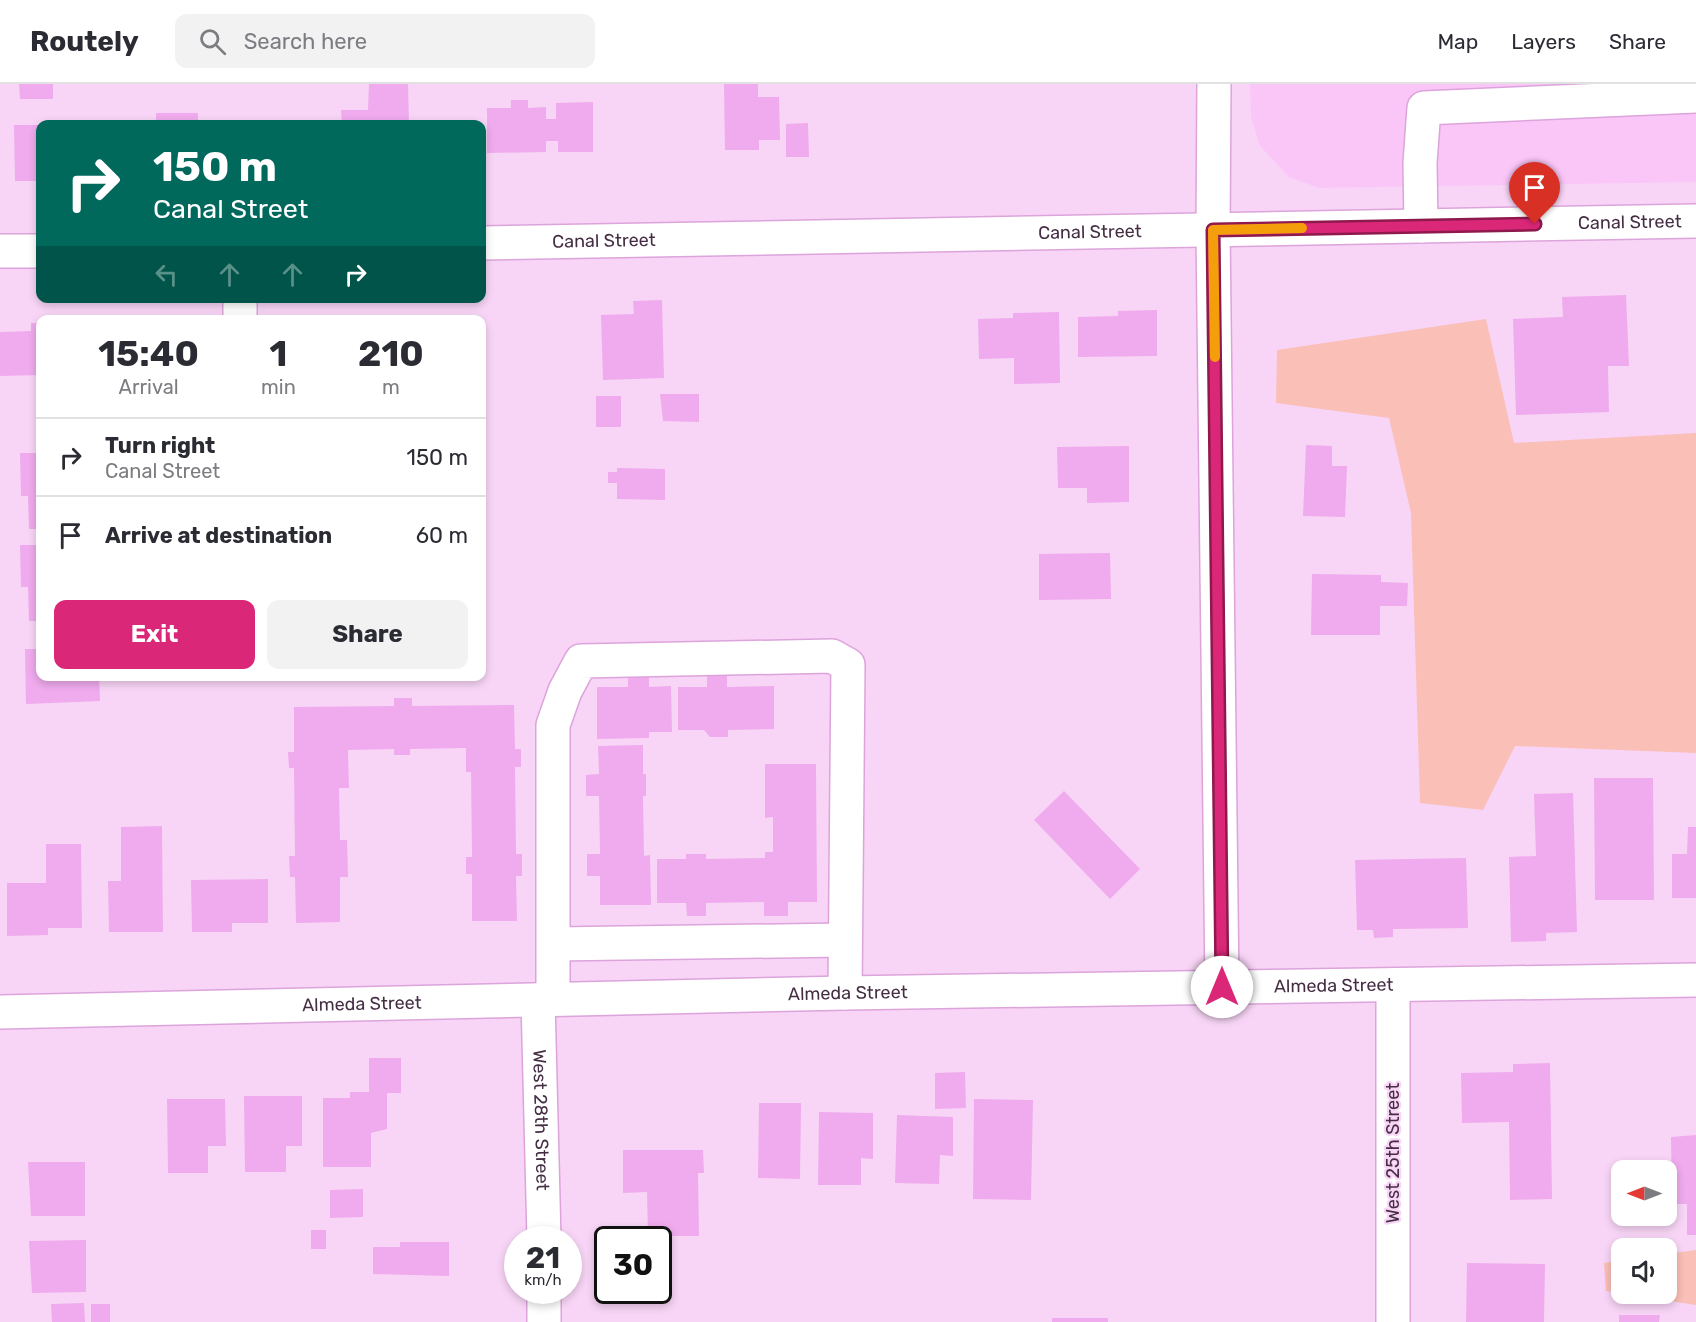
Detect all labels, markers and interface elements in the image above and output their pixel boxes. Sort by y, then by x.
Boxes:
search box [175,14,595,68]
text: Routely [30,25,139,58]
icon: search [196,25,229,58]
text: Search here [244,28,367,55]
text: Map [1437,29,1478,54]
text: Layers [1511,29,1576,54]
text: Share [1609,29,1666,54]
text: 150 m [153,142,277,192]
icon: right [54,144,132,222]
pin [1509,162,1560,224]
icon: arrive [1518,171,1551,204]
text: Canal Street [153,193,308,225]
street label: Canal Street [1578,210,1682,234]
street label: Canal Street [1038,220,1142,244]
street label: Canal Street [552,229,656,253]
icon: left [150,258,183,291]
icon: ahead [213,258,246,291]
icon: ahead [276,258,309,291]
icon: right [339,258,372,291]
text: 15:40 [98,332,199,375]
text: 1 [270,332,287,375]
text: 210 [358,332,424,375]
text: Arrival [119,375,179,399]
text: min [261,375,296,399]
text: m [382,375,400,399]
text: Turn right [105,432,215,459]
icon: right [54,441,87,474]
text: 150 m [407,444,468,471]
text: Canal Street [105,459,220,483]
icon: arrive [54,519,87,552]
text: Arrive at destination [105,522,332,549]
text: 60 m [416,522,468,549]
button: Exit [54,600,255,669]
button: Share [267,600,468,669]
position arrow [1190,955,1254,1019]
street label: Almeda Street [1274,974,1394,997]
street label: Almeda Street [788,981,908,1005]
street label: Almeda Street [302,992,422,1016]
street label: West 28th Street [528,1049,554,1191]
street label: West 25th Street [1382,1083,1404,1223]
north arrow [1611,1160,1677,1226]
map controls [1611,1160,1677,1304]
speed limit sign: 30 [594,1226,672,1304]
button: sound [1611,1238,1677,1304]
text: 21 [526,1240,560,1276]
text: km/h [524,1271,562,1289]

